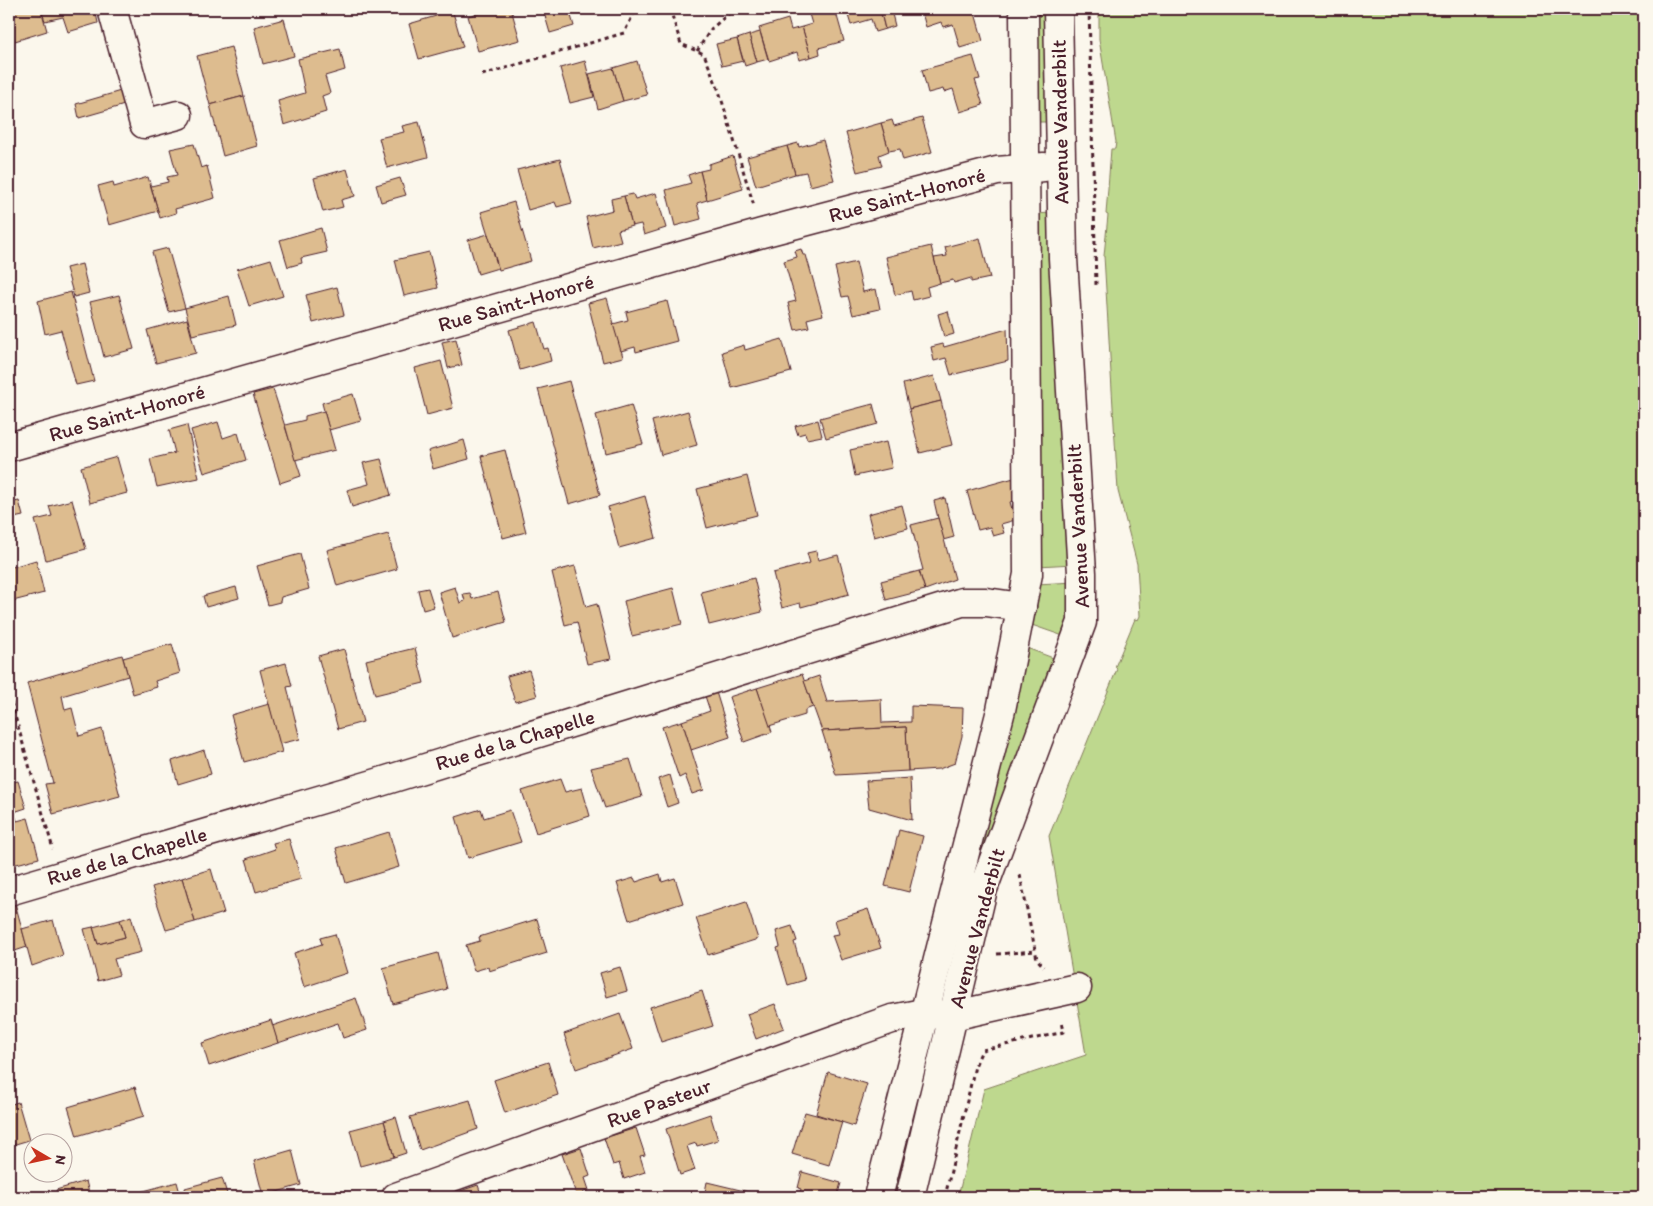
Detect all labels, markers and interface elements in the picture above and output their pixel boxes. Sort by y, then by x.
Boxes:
street label: Avenue Vanderbilt [1046,39,1073,204]
street label: Rue Saint-Honoré [826,162,988,227]
street label: Rue Saint-Honoré [435,268,597,337]
street label: Rue Saint-Honoré [46,378,208,447]
street label: Avenue Vanderbilt [1061,443,1094,609]
street label: Rue de la Chapelle [432,703,597,776]
street label: Rue de la Chapelle [44,821,210,890]
street label: Avenue Vanderbilt [943,845,1010,1010]
street label: Rue Pasteur [603,1072,715,1133]
north arrow [22,1134,72,1184]
text: N [51,1154,69,1166]

